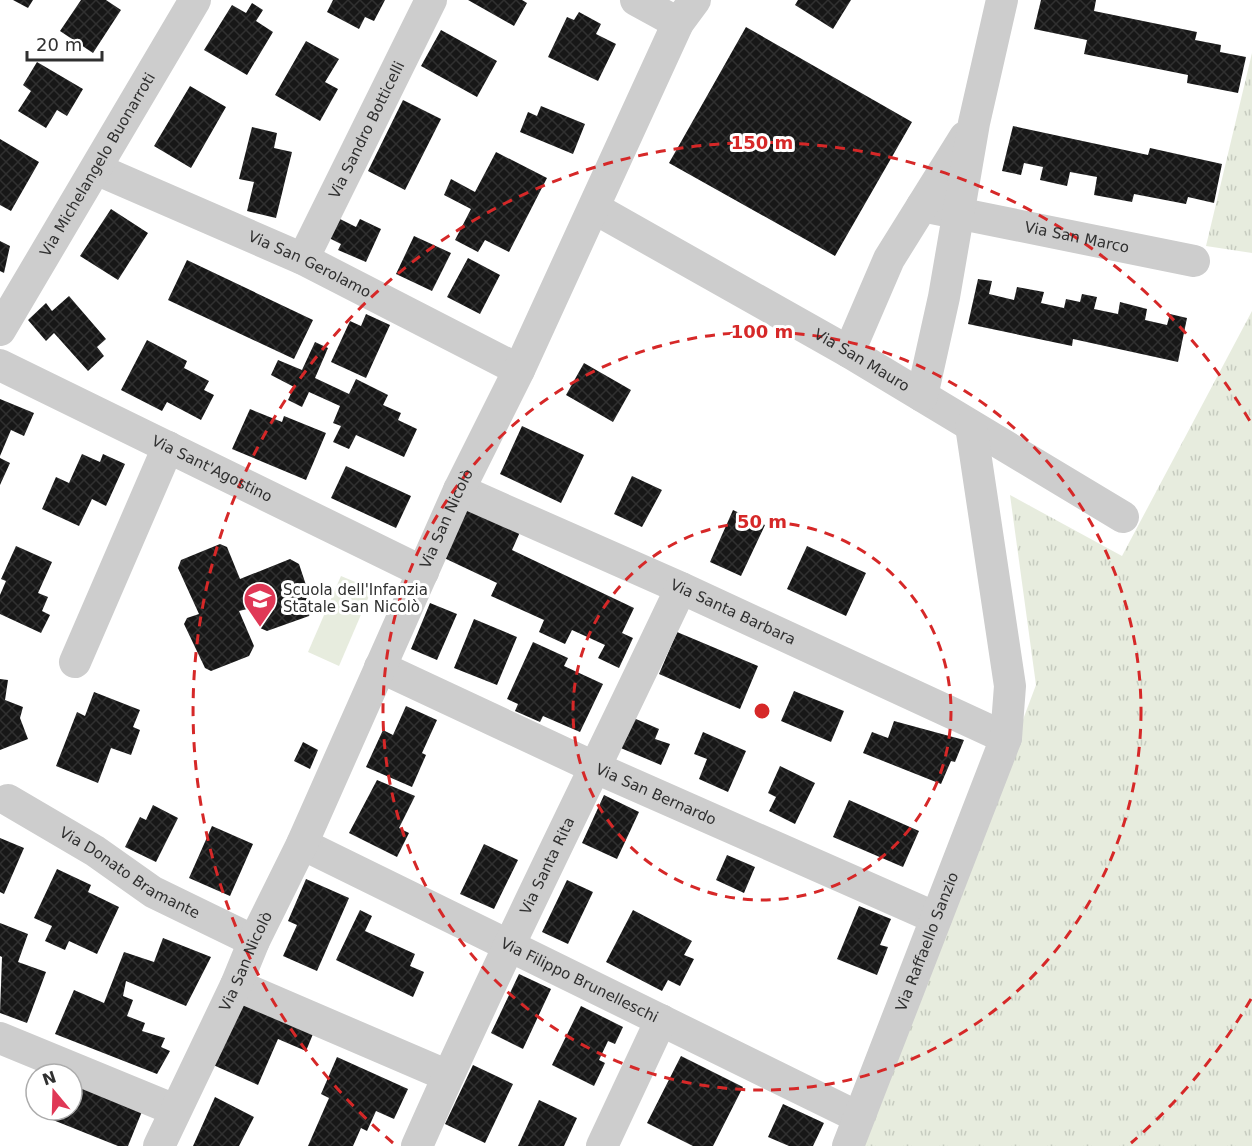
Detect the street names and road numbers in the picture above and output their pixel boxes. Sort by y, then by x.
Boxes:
street label: Via Sandro Botticelli [325,58,408,202]
street label: Via Michelangelo Buonarroti [36,69,159,260]
street label: Via San Marco [1023,218,1131,257]
street label: Via San Gerolamo [245,227,374,301]
street label: Via San Mauro [811,325,913,395]
street label: Via Sant'Agostino [149,432,275,506]
street label: Via San Nicolò [416,466,477,571]
street label: Via Santa Barbara [668,575,799,649]
street label: Via San Bernardo [593,760,719,829]
street label: Via Santa Rita [516,814,578,917]
street label: Via Donato Bramante [56,823,203,922]
street label: Via Raffaello Sanzio [892,870,962,1014]
street label: Via San Nicolò [216,909,276,1014]
street label: Via Filippo Brunelleschi [498,934,661,1026]

